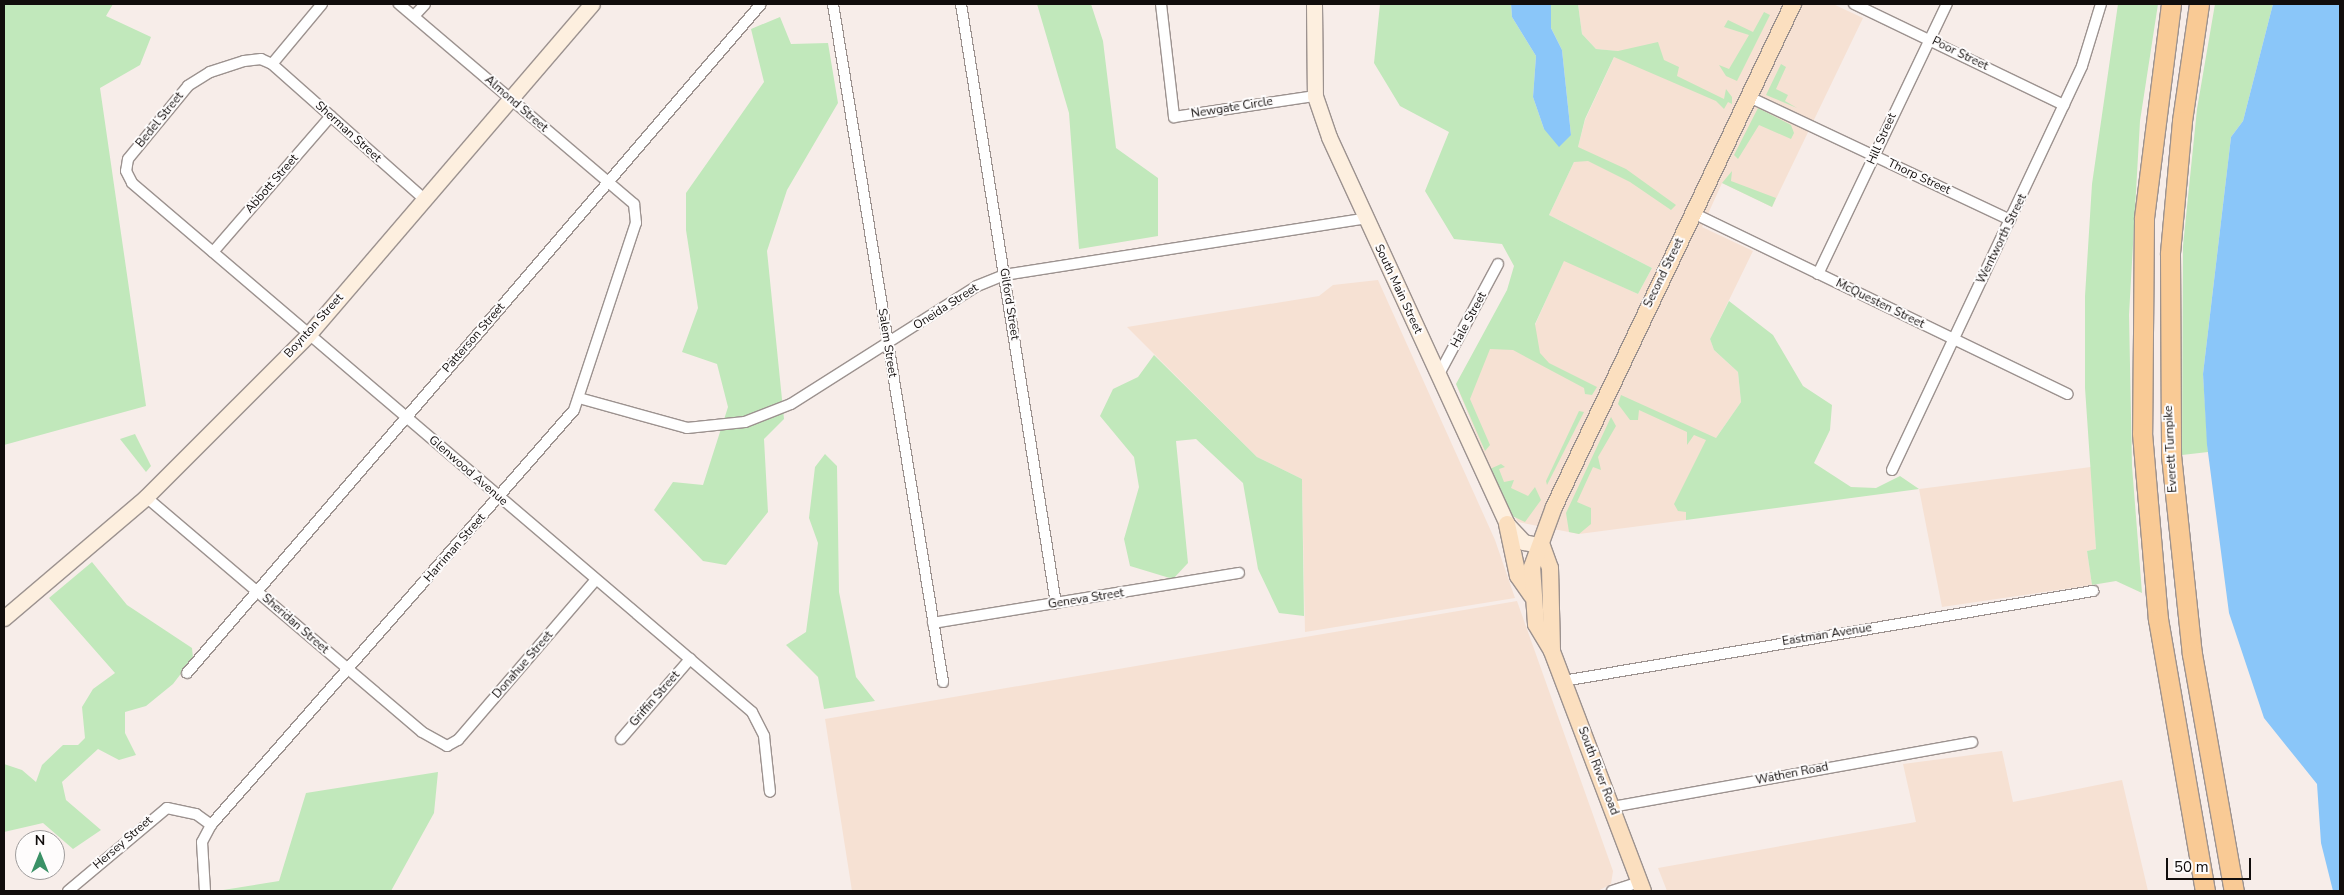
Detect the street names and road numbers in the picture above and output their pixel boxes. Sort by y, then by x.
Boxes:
street label: Poor Street [1930,34,1990,74]
street label: Almond Street [482,73,550,135]
street label: Bedel Street [133,89,187,151]
street label: Newgate Circle [1190,94,1274,122]
street label: Sherman Street [312,98,384,166]
street label: Hill Street [1864,111,1900,167]
street label: Abbott Street [242,152,302,216]
street label: Thorp Street [1885,156,1953,198]
street label: Wentworth Street [1974,192,2030,286]
street label: Second Street [1641,236,1687,310]
street label: South Main Street [1371,242,1425,336]
street label: Gilford Street [996,267,1022,341]
street label: McQuesten Street [1833,276,1927,332]
street label: Oneida Street [911,281,981,333]
street label: Hale Street [1448,290,1490,350]
street label: Boynton Street [282,291,346,361]
street label: Patterson Street [440,300,508,376]
street label: Salem Street [874,307,900,379]
street label: Everett Turnpike [2162,405,2180,493]
street label: Glenwood Avenue [426,433,510,509]
street label: Harriman Street [421,511,489,585]
street label: Geneva Street [1047,586,1125,612]
street label: Sheridan Street [259,591,331,657]
street label: Eastman Avenue [1781,621,1873,649]
street label: Donahue Street [490,628,556,702]
street label: Griffin Street [627,668,683,730]
street label: South River Road [1575,725,1621,817]
street label: Wathen Road [1754,760,1830,788]
street label: Hersey Street [90,813,156,873]

